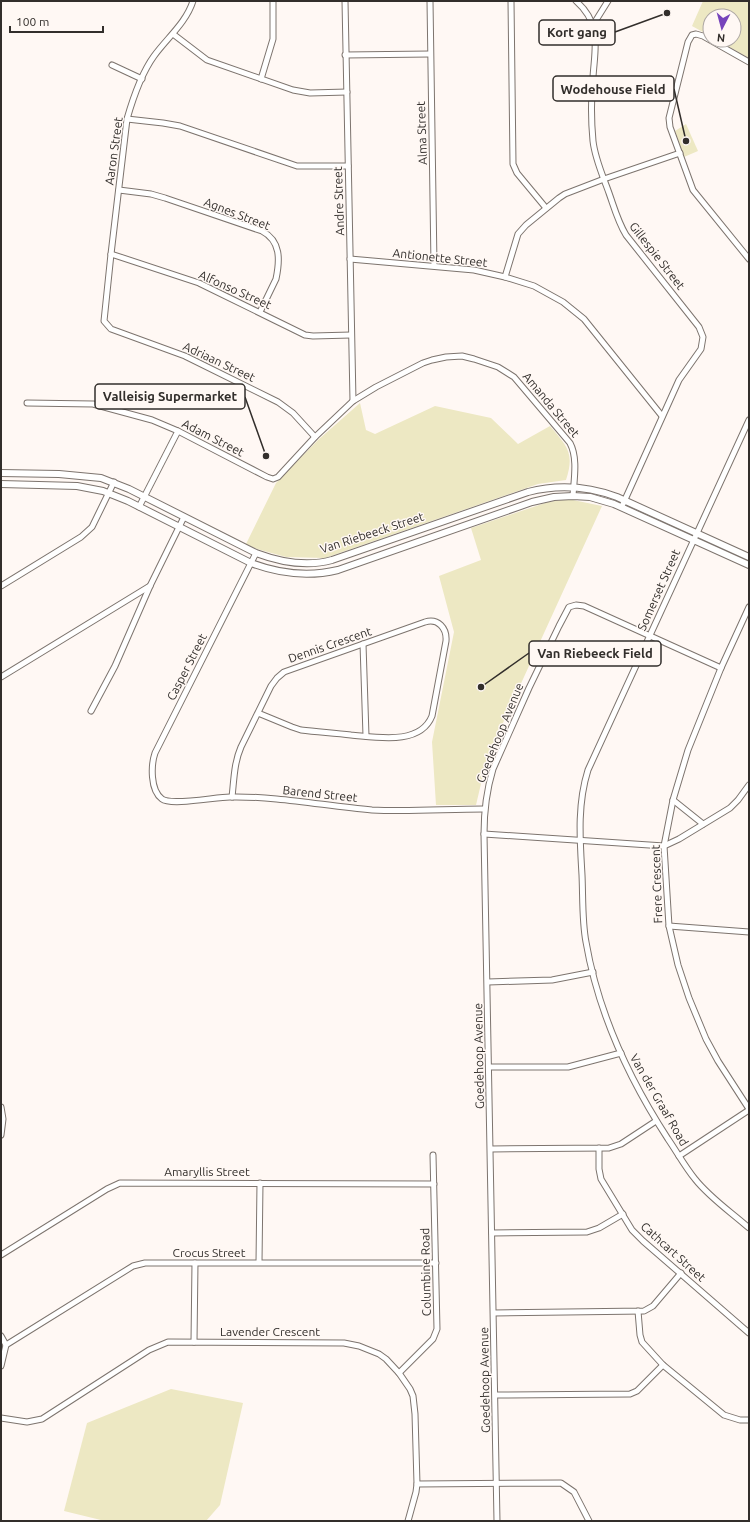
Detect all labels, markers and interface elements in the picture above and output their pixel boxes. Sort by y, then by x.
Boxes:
scale bar [10,8,103,34]
north arrow [702,8,742,48]
text: 100 m [16,15,49,28]
callout: Kort gang [539,20,615,45]
text: Kort gang [547,25,607,39]
text: N [716,32,726,44]
callout: Wodehouse Field [553,76,674,101]
text: Wodehouse Field [561,82,665,96]
street label: Alma Street [414,101,429,165]
street label: Aaron Street [102,116,125,186]
street label: Andre Street [331,166,346,236]
street label: Agnes Street [202,195,272,232]
street label: Gillespie Street [627,219,688,292]
street label: Antionette Street [392,246,488,269]
street label: Alfonso Street [197,268,274,311]
street label: Adriaan Street [181,339,257,384]
street label: Amanda Street [520,370,582,440]
callout: Valleisig Supermarket [95,384,245,409]
text: Valleisig Supermarket [103,389,238,403]
street label: Adam Street [180,416,247,459]
street label: Van Riebeeck Street [318,510,426,555]
street label: Somerset Street [635,547,682,632]
street label: Dennis Crescent [287,624,373,665]
street label: Casper Street [164,631,209,702]
callout: Van Riebeeck Field [529,641,661,666]
text: Van Riebeeck Field [537,646,653,660]
street label: Goedehoop Avenue [474,681,525,785]
street label: Barend Street [282,783,358,804]
street label: Frere Crescent [649,844,664,924]
street label: Goedehoop Avenue [471,1003,486,1109]
street label: Van der Graaf Road [628,1051,691,1148]
street label: Amaryllis Street [164,1165,250,1178]
street label: Cathcart Street [638,1219,708,1284]
street label: Columbine Road [418,1228,433,1316]
street label: Crocus Street [173,1246,246,1259]
street label: Lavender Crescent [220,1325,320,1338]
street label: Goedehoop Avenue [477,1327,492,1433]

